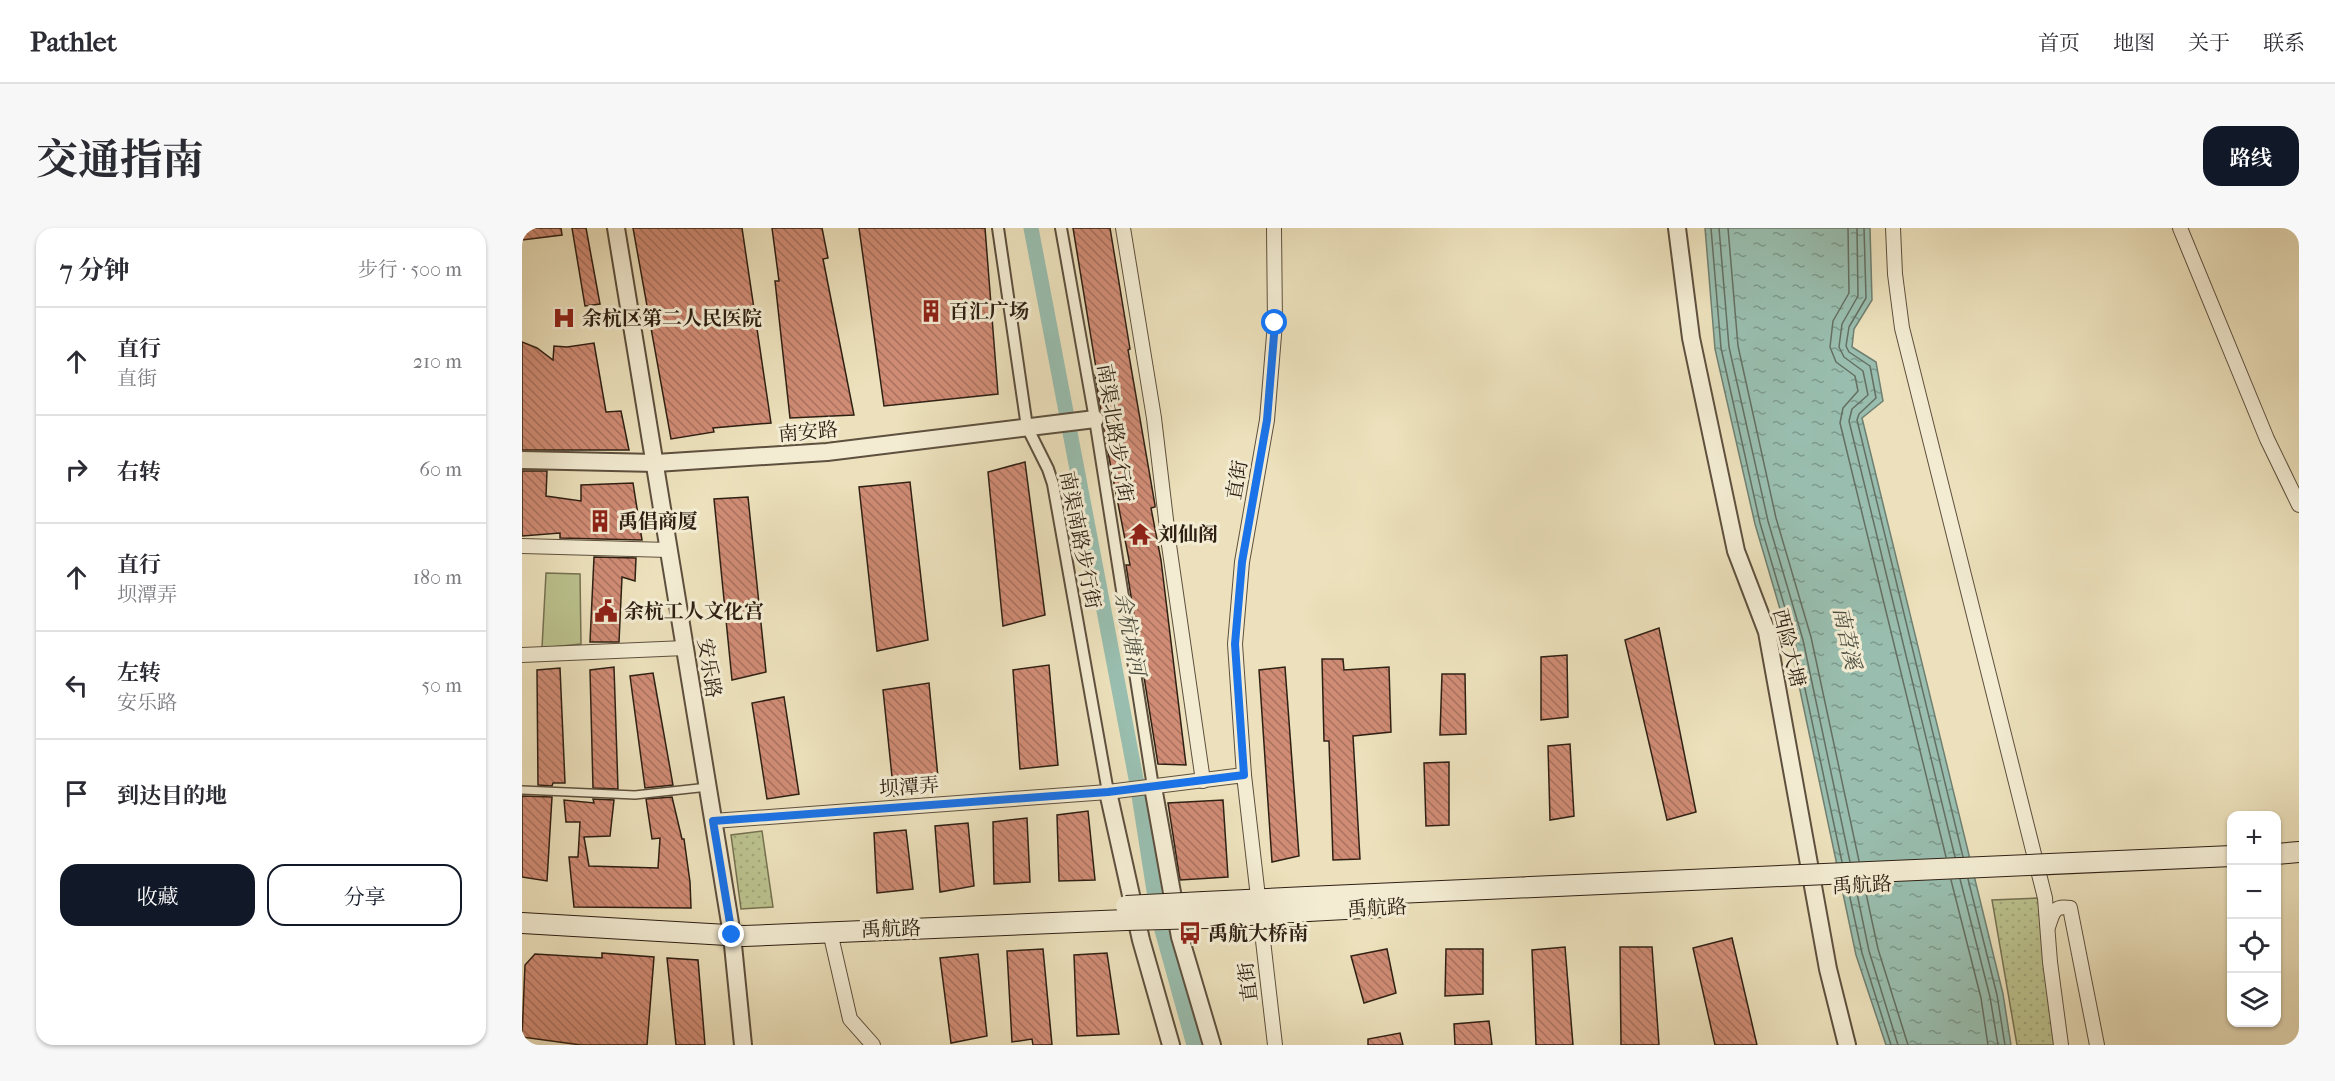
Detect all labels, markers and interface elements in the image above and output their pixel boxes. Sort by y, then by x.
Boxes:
text: Pathlet [30,25,117,58]
text: 首页 [2038,31,2080,55]
text: 地图 [2113,31,2155,55]
text: 关于 [2188,31,2230,55]
text: 联系 [2263,31,2305,55]
button: 路线 [2203,126,2299,186]
text: 交通指南 [36,136,204,185]
text: 7 分钟 [60,255,130,286]
text: 步行 · 500 m [358,258,462,281]
building icon: 百汇广场 [918,298,944,324]
place label: 百汇广场 [949,300,1029,323]
hospital icon: 余杭区第二人民医院 [551,305,577,331]
place label: 余杭区第二人民医院 [582,307,762,330]
route start [1261,309,1287,335]
text: 直行 [117,336,161,362]
icon: ahead [60,345,93,378]
text: 210 m [413,350,462,373]
street label: 南渠北路步行街 [1093,362,1137,504]
text: 直街 [117,367,157,390]
street label: 南安路 [777,418,839,446]
icon: right [60,453,93,486]
text: 60 m [419,458,462,481]
street label: 直街 [1222,458,1252,502]
text: 右转 [117,459,161,485]
street label: 南渠南路步行街 [1055,469,1105,611]
building icon: 禹倡商厦 [587,508,613,534]
place label: 禹倡商厦 [618,510,698,533]
temple icon: 刘仙阁 [1127,521,1153,547]
place label: 刘仙阁 [1158,523,1218,546]
text: 直行 [117,552,161,578]
icon: ahead [60,561,93,594]
text: 180 m [413,566,462,589]
text: 坝潭弄 [117,583,177,606]
water label: 余杭塘河 [1110,590,1151,681]
public building icon: 余杭工人文化宫 [593,598,619,624]
place label: 余杭工人文化宫 [624,600,764,623]
water label: 南苕溪 [1829,605,1866,673]
street label: 西险大塘 [1768,606,1810,690]
street label: 安乐路 [693,637,725,699]
text: 左转 [117,660,161,686]
icon: left [60,669,93,702]
text: 50 m [421,674,462,697]
text: 安乐路 [117,691,177,714]
street label: 坝潭弄 [878,773,940,801]
icon: arrive [60,777,93,810]
text: 到达目的地 [117,783,227,809]
map controls [2227,811,2281,1027]
button: + [2227,811,2281,865]
button: 收藏 [60,864,255,926]
button: 分享 [267,864,462,926]
button: − [2227,865,2281,919]
street label: 禹航路 [1831,872,1893,898]
street label: 禹航路 [1346,895,1408,921]
street label: 禹航路 [861,916,921,942]
button: locate [2227,919,2281,973]
bus stop icon: 禹航大桥南 [1177,920,1203,946]
route end [718,921,744,947]
place label: 禹航大桥南 [1208,922,1308,945]
street label: 直街 [1234,961,1262,1003]
button: layers [2227,973,2281,1027]

